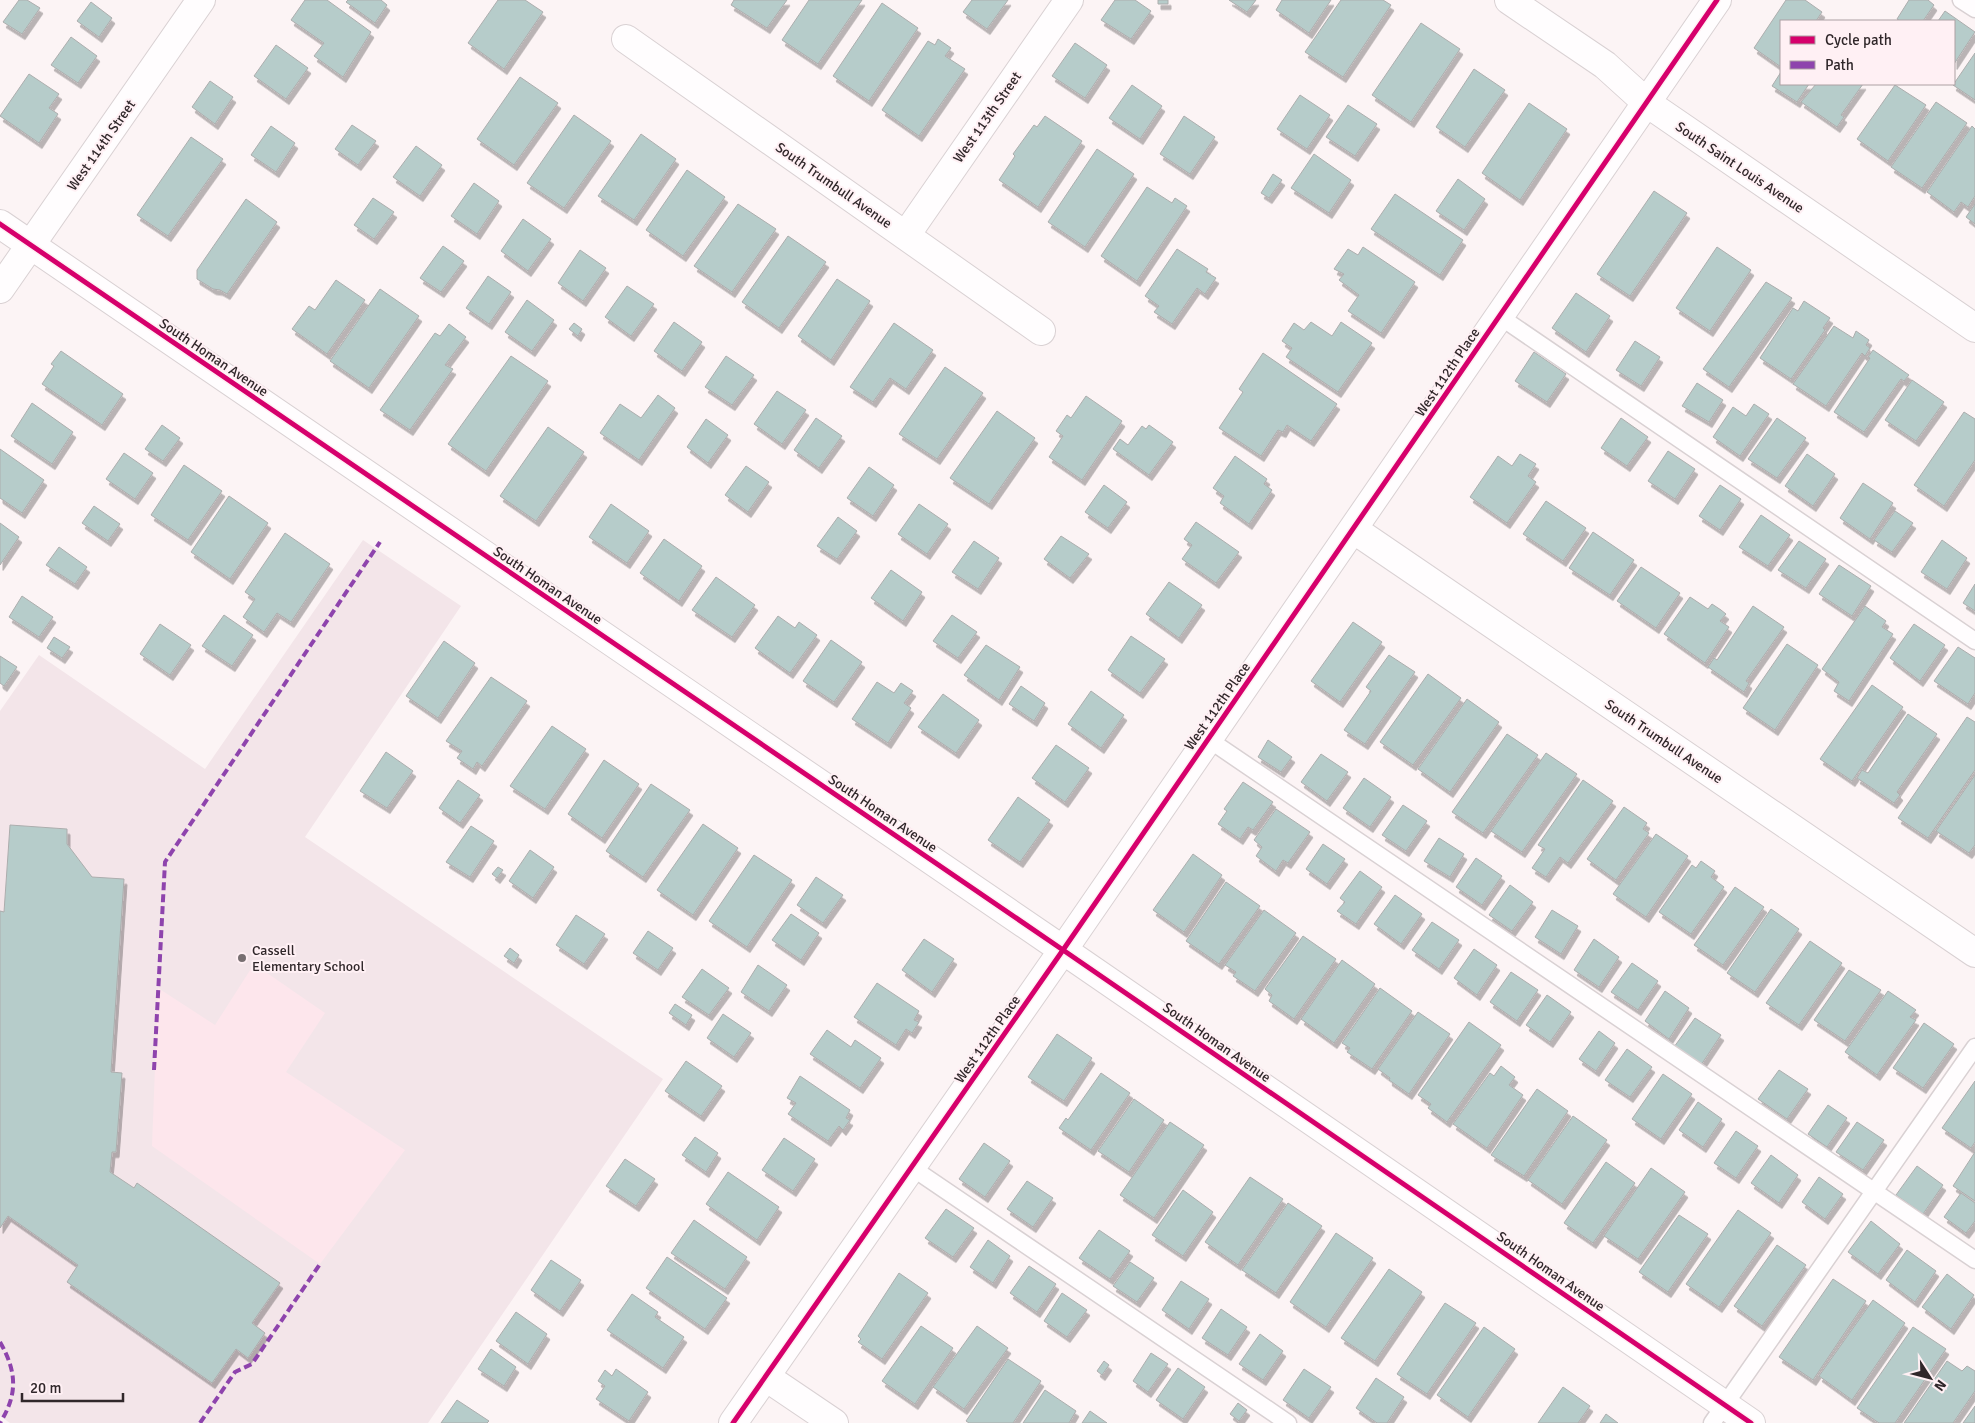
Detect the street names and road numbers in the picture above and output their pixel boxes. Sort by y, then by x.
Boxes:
street label: West 113th Street [950,68,1025,166]
street label: West 114th Street [64,96,139,194]
street label: South Saint Louis Avenue [1672,118,1807,217]
street label: South Trumbull Avenue [772,139,895,232]
street label: South Homan Avenue [156,315,271,400]
street label: West 112th Place [1411,325,1483,420]
street label: South Homan Avenue [490,543,605,628]
street label: West 112th Place [1181,659,1254,754]
street label: South Trumbull Avenue [1602,696,1726,787]
street label: South Homan Avenue [825,771,940,856]
street label: West 112th Place [951,992,1024,1087]
street label: South Homan Avenue [1159,999,1274,1086]
street label: South Homan Avenue [1493,1228,1608,1315]

